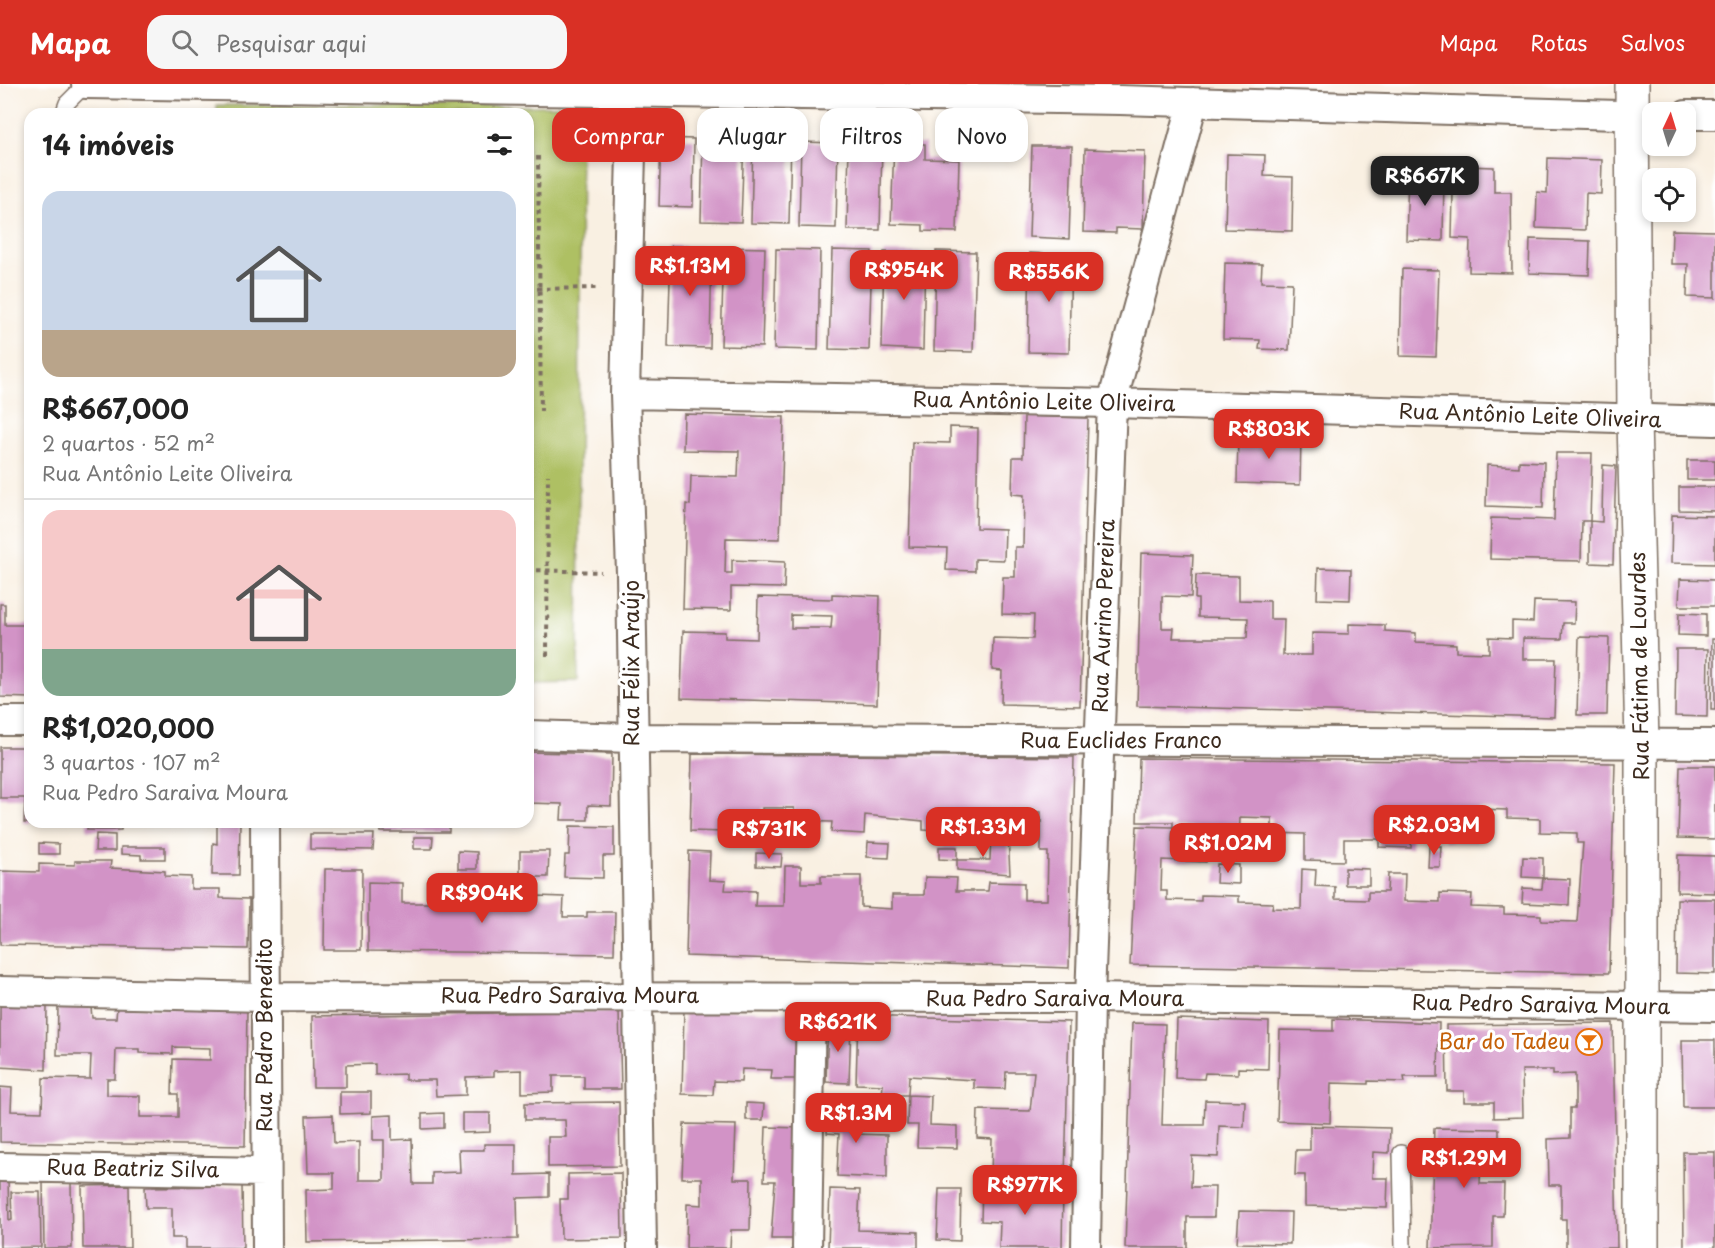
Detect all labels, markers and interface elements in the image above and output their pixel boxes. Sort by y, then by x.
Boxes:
search box [147,15,567,69]
text: Mapa [30,21,111,64]
icon: search [168,26,201,59]
text: Pesquisar aqui [216,26,367,59]
text: Mapa [1440,26,1497,58]
text: Rotas [1530,26,1587,58]
text: Salvos [1620,26,1685,58]
north arrow [1642,102,1696,156]
map controls [1642,102,1696,222]
chip: Comprar [552,108,685,162]
chip: Alugar [697,108,808,162]
chip: Filtros [820,108,923,162]
chip: Novo [935,108,1028,162]
text: 14 imóveis [42,125,174,164]
icon: filters [483,128,516,161]
pin: R$667K [1376,156,1474,207]
text: R$667K [1385,160,1465,190]
button: locate [1642,168,1696,222]
icon: home [225,230,333,338]
pin: R$1.13M [635,246,745,297]
text: R$1.13M [649,250,731,280]
pin: R$954K [855,250,953,301]
pin: R$556K [1000,252,1098,303]
text: R$954K [864,254,944,284]
text: R$556K [1008,256,1090,286]
street label: Rua Antônio Leite Oliveira [912,382,1176,418]
text: R$667,000 [42,389,189,428]
street label: Rua Antônio Leite Oliveira [1398,393,1663,435]
pin: R$803K [1220,409,1318,460]
text: R$803K [1228,413,1310,443]
text: 2 quartos · 52 m² [42,428,215,458]
text: Rua Antônio Leite Oliveira [42,458,292,488]
street label: Rua Aurino Pereira [1083,518,1121,713]
icon: home [225,549,333,657]
street label: Rua Fátima de Lourdes [1620,551,1656,781]
street label: Rua Félix Araújo [614,580,646,746]
text: R$1,020,000 [42,708,214,747]
street label: Rua Euclides Franco [1020,723,1222,755]
text: 3 quartos · 107 m² [42,747,220,777]
text: Rua Pedro Saraiva Moura [42,777,288,807]
pin: R$2.03M [1379,805,1489,856]
pin: R$1.33M [928,807,1038,858]
pin: R$731K [720,809,818,860]
text: R$2.03M [1388,809,1480,839]
text: R$1.33M [940,811,1026,841]
text: R$731K [731,813,807,843]
pin: R$1.02M [1173,823,1283,874]
text: R$1.02M [1184,827,1272,857]
pin: R$904K [433,873,531,924]
text: R$904K [441,877,523,907]
street label: Rua Pedro Benedito [247,938,279,1132]
street label: Rua Pedro Saraiva Moura [441,978,699,1010]
street label: Rua Pedro Saraiva Moura [926,981,1184,1013]
street label: Rua Pedro Saraiva Moura [1412,985,1671,1021]
pin: R$621K [789,1002,887,1053]
text: R$621K [799,1006,877,1036]
place label: Bar do Tadeu [1438,1024,1570,1056]
bar icon: Bar do Tadeu [1574,1027,1604,1057]
pin: R$1.3M [807,1093,905,1144]
text: R$1.3M [820,1097,892,1127]
pin: R$1.29M [1409,1138,1519,1189]
text: R$1.29M [1421,1142,1507,1172]
street label: Rua Beatriz Silva [46,1149,220,1185]
pin: R$977K [976,1165,1074,1216]
text: R$977K [987,1169,1063,1199]

